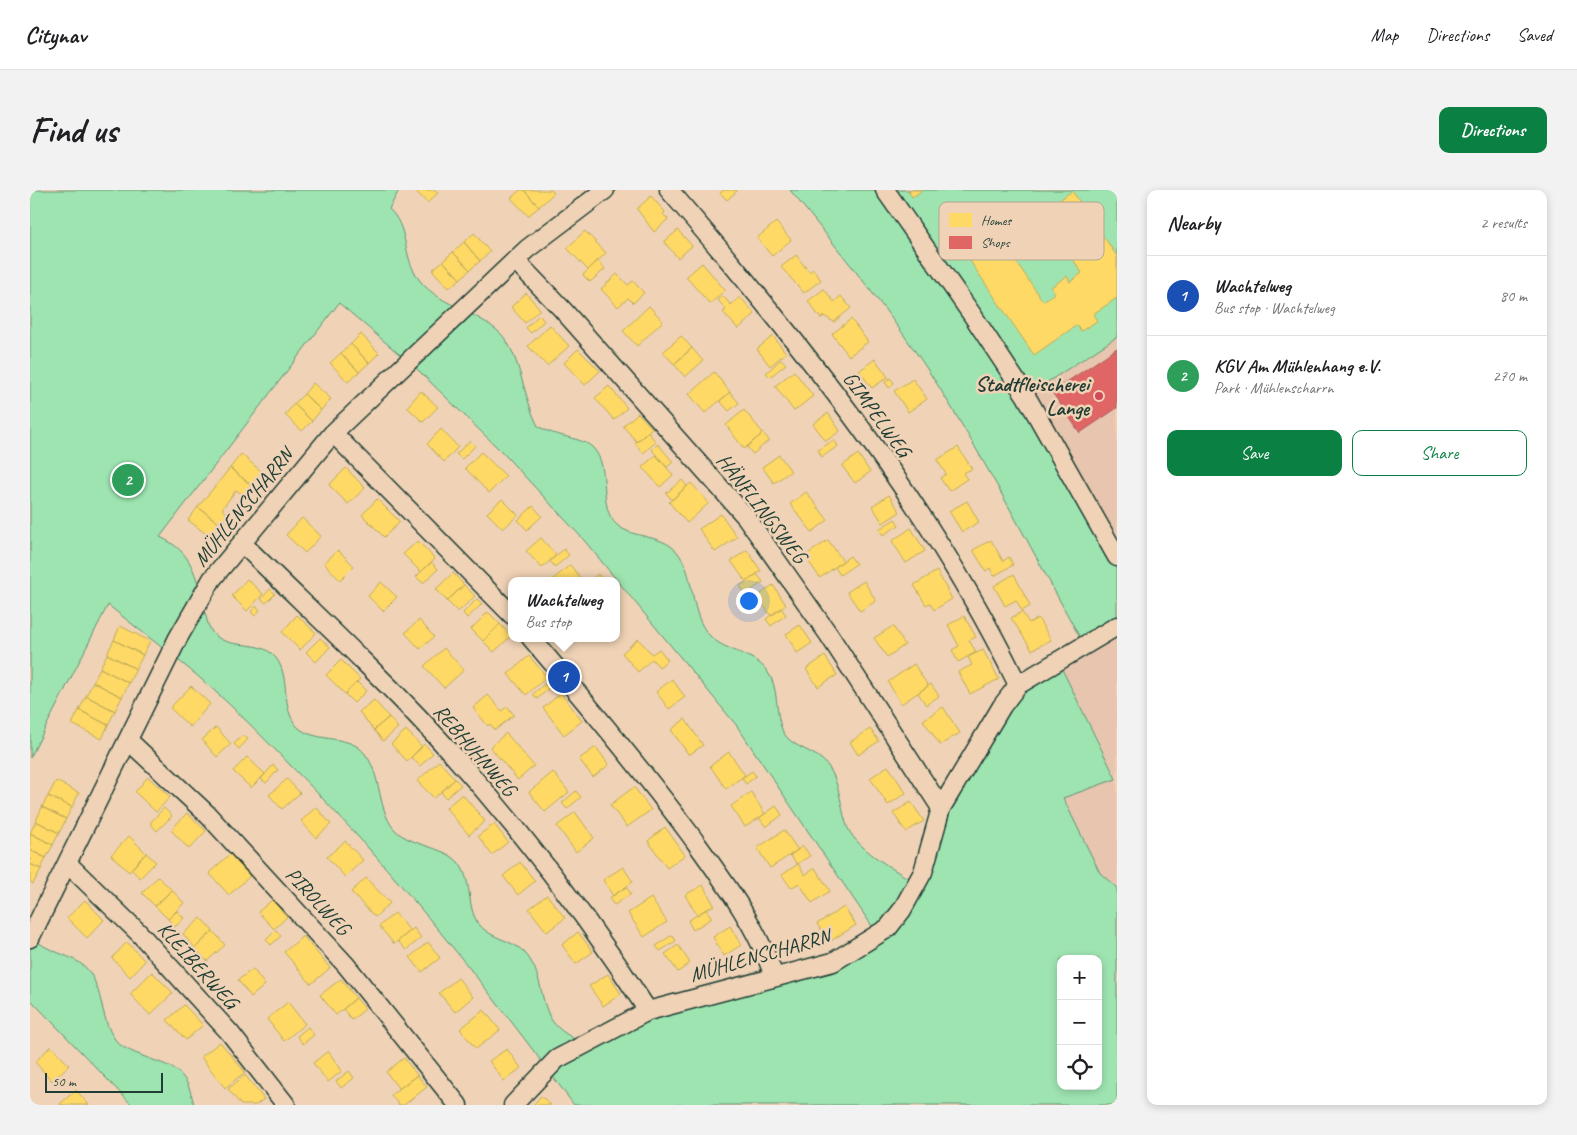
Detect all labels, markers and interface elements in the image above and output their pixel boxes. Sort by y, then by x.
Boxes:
text: Citynav [25,20,86,50]
text: Map [1371,24,1398,46]
text: Directions [1426,24,1489,46]
text: Saved [1517,24,1552,46]
button: Directions [1439,107,1547,153]
text: Find us [30,108,117,153]
legend [939,202,1104,260]
text: Nearby [1167,210,1220,236]
text: Homes [981,212,1012,229]
text: 2 results [1480,213,1527,233]
text: Shops [981,234,1011,251]
text: Wachtelweg [1214,274,1291,298]
text: 1 [1179,286,1187,306]
text: 80 m [1500,286,1527,306]
text: Bus stop · Wachtelweg [1214,298,1335,318]
text: KGV Am Mühlenhang e.V. [1214,354,1381,378]
street label: GIMPELWEG [837,366,919,465]
text: 2 [1179,366,1187,386]
text: 270 m [1493,366,1527,386]
place label: Stadtfleischerei Lange [975,371,1092,421]
text: Park · Mühlenscharrn [1214,378,1334,398]
marker: Stadtfleischerei Lange [1093,390,1105,402]
button: Save [1167,430,1342,476]
button: Share [1352,430,1527,476]
street label: MÜHLENSCHARRN [187,440,301,571]
street label: HÄNFLINGSWEG [711,448,815,570]
pin: 2 [112,461,144,499]
popup [508,577,620,642]
text: Wachtelweg [526,588,602,612]
your location [736,588,762,614]
text: Bus stop [526,612,572,632]
pin: 1 [548,658,580,696]
street label: REBHUHNWEG [428,699,524,803]
street label: PIROLWEG [280,862,358,942]
street label: KLEIBERWEG [152,916,246,1016]
street label: MÜHLENSCHARRN [687,922,836,987]
map controls [1057,955,1102,1090]
button: + [1057,955,1102,1000]
button: − [1057,1000,1102,1045]
button: locate [1057,1045,1102,1090]
scale bar [45,1070,162,1093]
text: 50 m [52,1073,76,1090]

